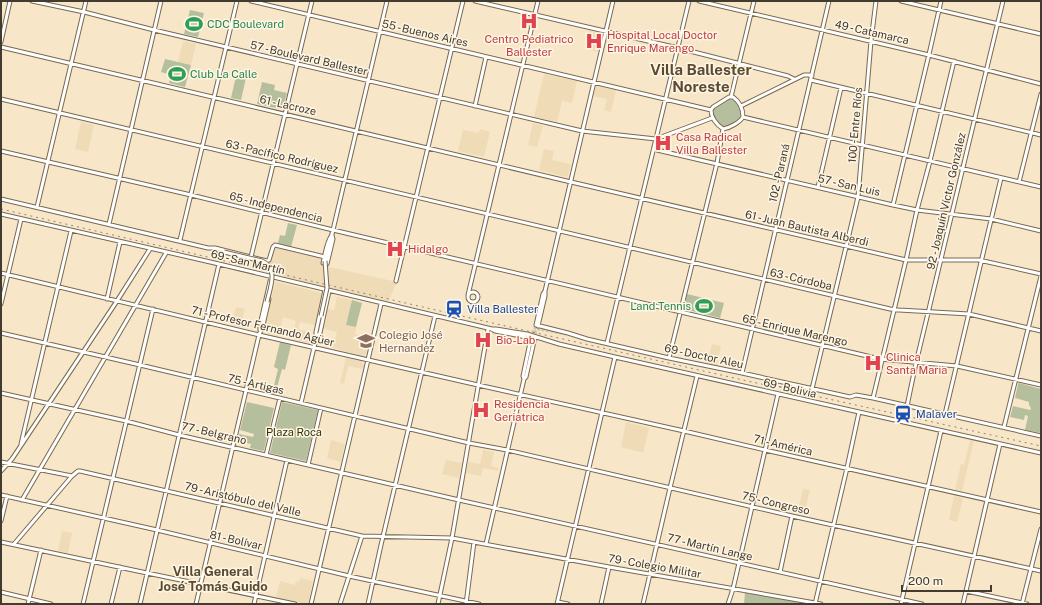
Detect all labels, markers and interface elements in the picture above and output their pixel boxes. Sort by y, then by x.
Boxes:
hospital icon: Centro Pediatrico Ballester [519,11,539,31]
sports icon: CDC Boulevard [184,14,204,34]
street label: 55 - Buenos Aires [381,17,470,49]
place label: CDC Boulevard [207,18,284,30]
street label: 49 - Catamarca [834,18,910,46]
place label: Hospital Local Doctor Enrique Marengo [607,29,717,54]
hospital icon: Hospital Local Doctor Enrique Marengo [584,31,604,51]
place label: Centro Pediatrico Ballester [484,33,574,58]
street label: 57 - Boulevard Ballester [249,39,369,77]
district label: Villa Ballester Noreste [650,61,752,95]
sports icon: Club La Calle [167,64,187,84]
place label: Club La Calle [190,68,257,80]
street label: 100 - Entre Ríos [846,86,864,163]
street label: 61 - Lacroze [259,93,317,117]
place label: Casa Radical Villa Ballester [676,131,747,156]
street label: 92 - Joaquín Víctor González [924,131,968,271]
hospital icon: Casa Radical Villa Ballester [653,133,673,153]
street label: 63 - Pacífico Rodríguez [225,137,339,175]
street label: 102 - Paraná [766,143,792,203]
street label: 57 - San Luis [817,172,882,198]
street label: 65 - Independencia [228,190,324,224]
street label: 61 - Juan Bautista Alberdi [744,208,870,248]
hospital icon: Hidalgo [385,239,405,259]
place label: Hidalgo [408,243,448,255]
street label: 69 - San Martín [210,248,286,276]
street label: 63 - Córdoba [769,266,833,292]
sports icon: Land Tennis [694,296,714,316]
station icon: Villa Ballester [444,299,464,319]
place label: Land Tennis [630,300,691,312]
place label: Villa Ballester [467,303,538,315]
street label: 71 - Profesor Fernando Agüer [190,304,336,348]
street label: 65 - Enrique Marengo [741,312,849,348]
place label: Colegio José Hernandez [379,329,443,354]
hospital icon: Bio-Lab [473,330,493,350]
school or university icon: Colegio José Hernandez [356,331,376,351]
place label: Bio-Lab [496,334,536,346]
street label: 69 - Doctor Aleu [663,342,745,370]
place label: Clinica Santa Maria [886,351,947,376]
hospital icon: Clinica Santa Maria [863,353,883,373]
street label: 75 - Artigas [227,372,286,396]
street label: 69 - Bolivia [762,376,818,400]
place label: Residencia Geriatrica [494,398,550,423]
hospital icon: Residencia Geriatrica [471,400,491,420]
station icon: Malaver [893,404,913,424]
place label: Malaver [916,408,957,420]
street label: 77 - Belgrano [180,420,248,446]
park label: Plaza Roca [266,426,322,438]
street label: 71 - América [752,432,814,458]
street label: 79 - Aristóbulo del Valle [184,480,302,518]
street label: 75 - Congreso [741,489,811,517]
street label: 81 - Bolívar [209,528,263,552]
street label: 77 - Martín Lange [666,531,754,563]
street label: 79 - Colegio Militar [608,552,702,580]
district label: Villa General José Tomás Guido [158,564,268,594]
scale bar [902,567,991,593]
text: 200 m [908,574,943,588]

